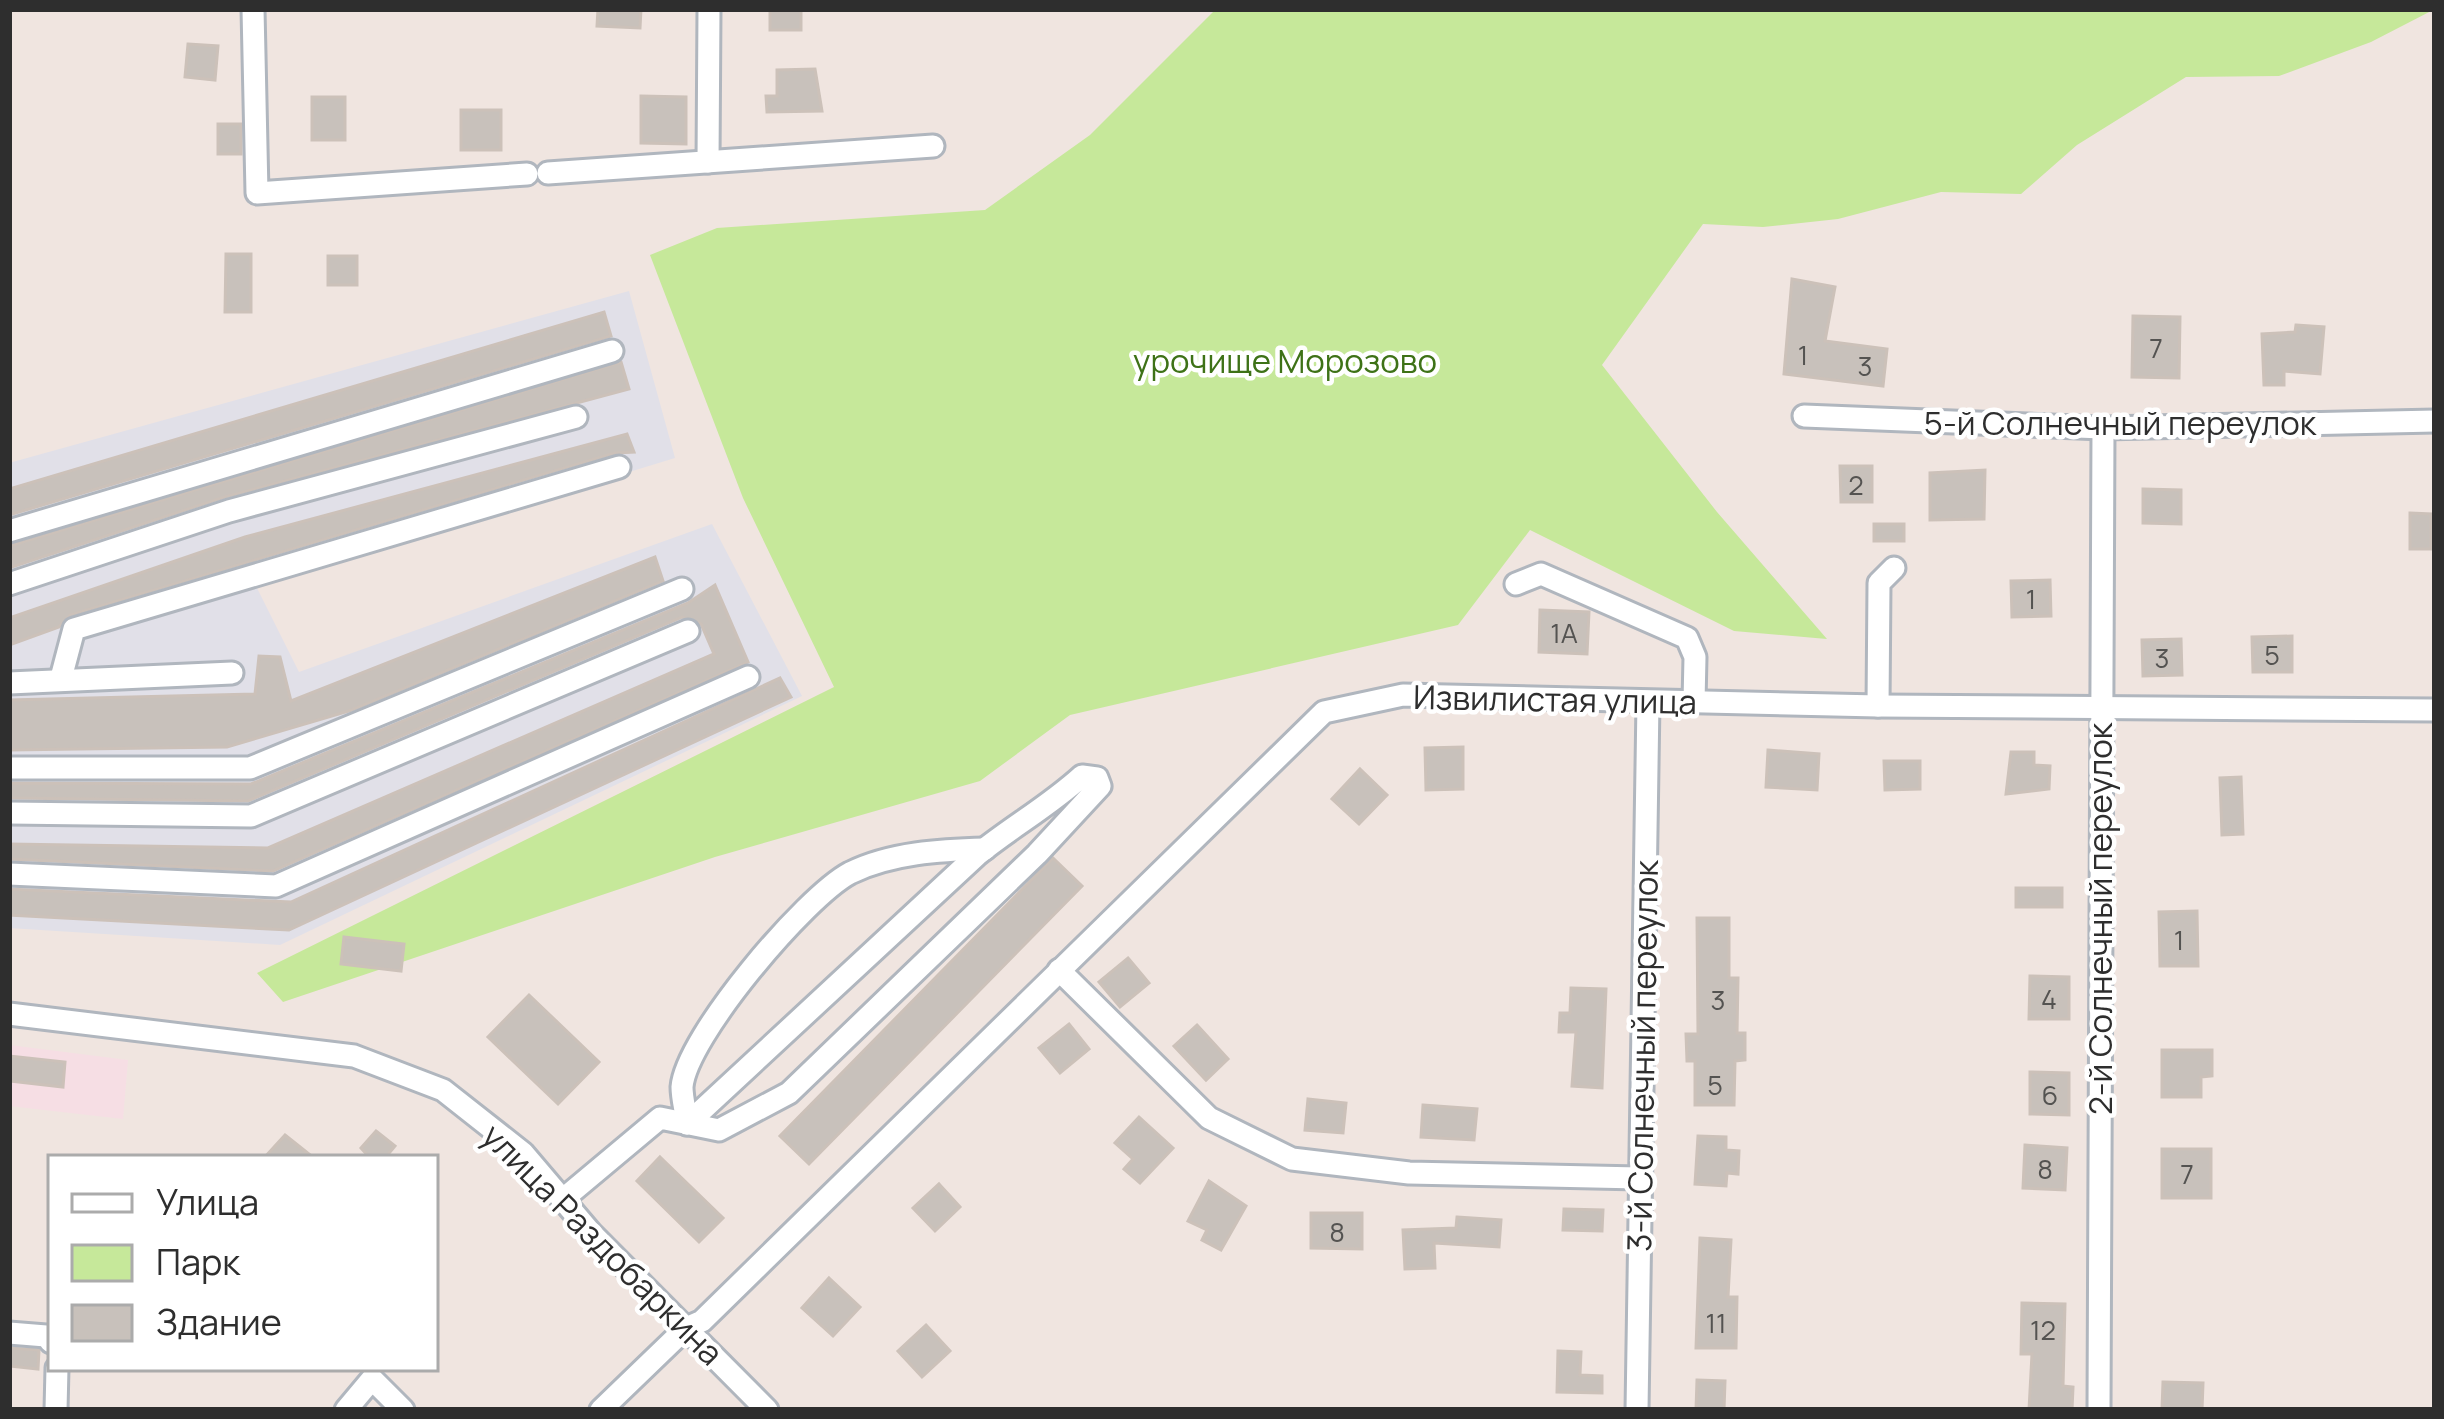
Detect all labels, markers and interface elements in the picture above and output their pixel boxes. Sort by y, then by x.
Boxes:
house number: 7 [2149,329,2163,366]
house number: 1 [1798,336,1808,373]
park label: урочище Морозово [1133,338,1437,383]
house number: 3 [1858,347,1872,384]
street label: 5-й Солнечный переулок [1924,400,2318,445]
house number: 2 [1848,466,1864,503]
house number: 1 [2026,580,2036,617]
house number: 1А [1550,614,1578,651]
house number: 5 [2264,636,2280,673]
house number: 3 [2155,639,2169,676]
street label: Извилистая улица [1413,674,1697,724]
street label: 2-й Солнечный переулок [2077,721,2122,1115]
street label: 3-й Солнечный переулок [1616,858,1668,1252]
house number: 1 [2174,921,2184,958]
house number: 4 [2041,980,2057,1017]
house number: 3 [1711,981,1725,1018]
house number: 5 [1707,1066,1723,1103]
house number: 6 [2042,1076,2058,1113]
street label: улица Раздобаркина [472,1113,734,1375]
house number: 8 [2037,1150,2053,1187]
legend [48,1155,438,1371]
house number: 7 [2180,1155,2194,1192]
text: Улица [156,1177,259,1226]
house number: 8 [1329,1213,1345,1250]
text: Парк [156,1237,241,1286]
text: Здание [156,1297,282,1346]
house number: 11 [1705,1304,1727,1341]
house number: 12 [2030,1311,2056,1348]

